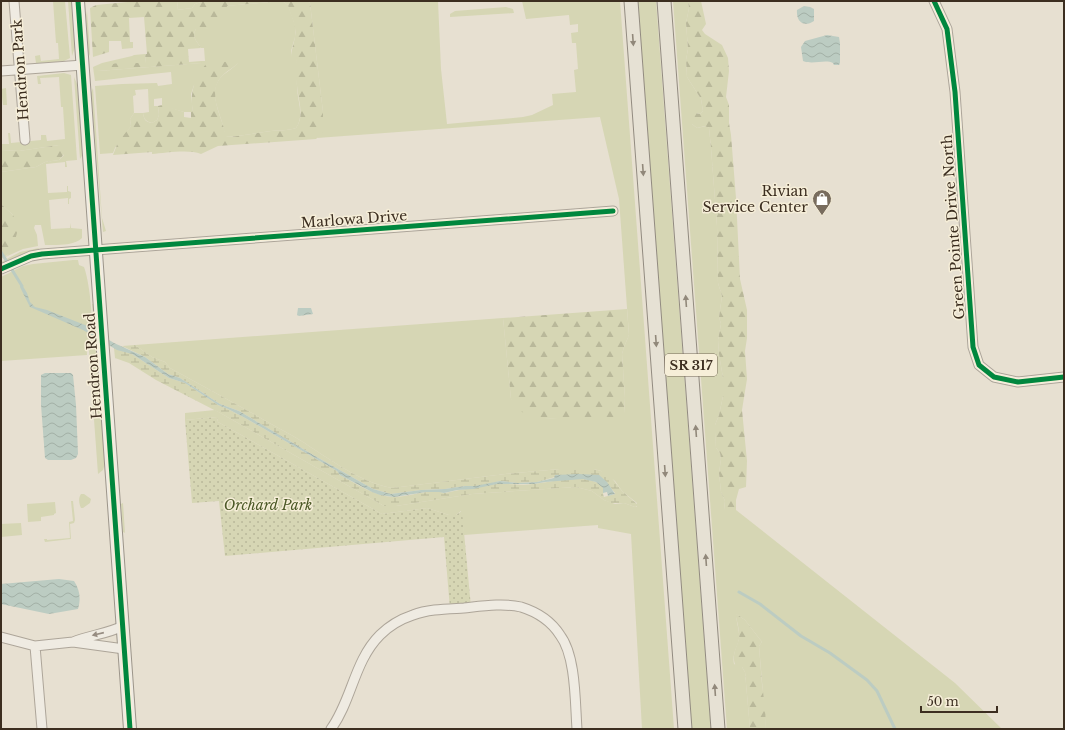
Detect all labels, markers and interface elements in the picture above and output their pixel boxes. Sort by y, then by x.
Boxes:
street label: Hendron Park [7,18,33,121]
one-way arrow [630,34,637,46]
street label: Green Pointe Drive North [938,133,968,320]
one-way arrow [640,164,647,176]
place label: Rivian Service Center [703,182,808,216]
shop icon: Rivian Service Center [811,188,833,216]
street label: Marlowa Drive [300,206,408,232]
one-way arrow [683,295,690,307]
street label: Hendron Road [80,312,106,420]
one-way arrow [652,335,659,347]
road number: SR 317 [665,354,717,376]
one-way arrow [693,425,700,437]
one-way arrow [662,465,669,477]
park label: Orchard Park [224,496,312,514]
one-way arrow [702,554,709,566]
one-way arrow [92,632,104,638]
one-way arrow [712,684,719,696]
scale bar [921,688,997,714]
text: 50 m [927,694,959,709]

